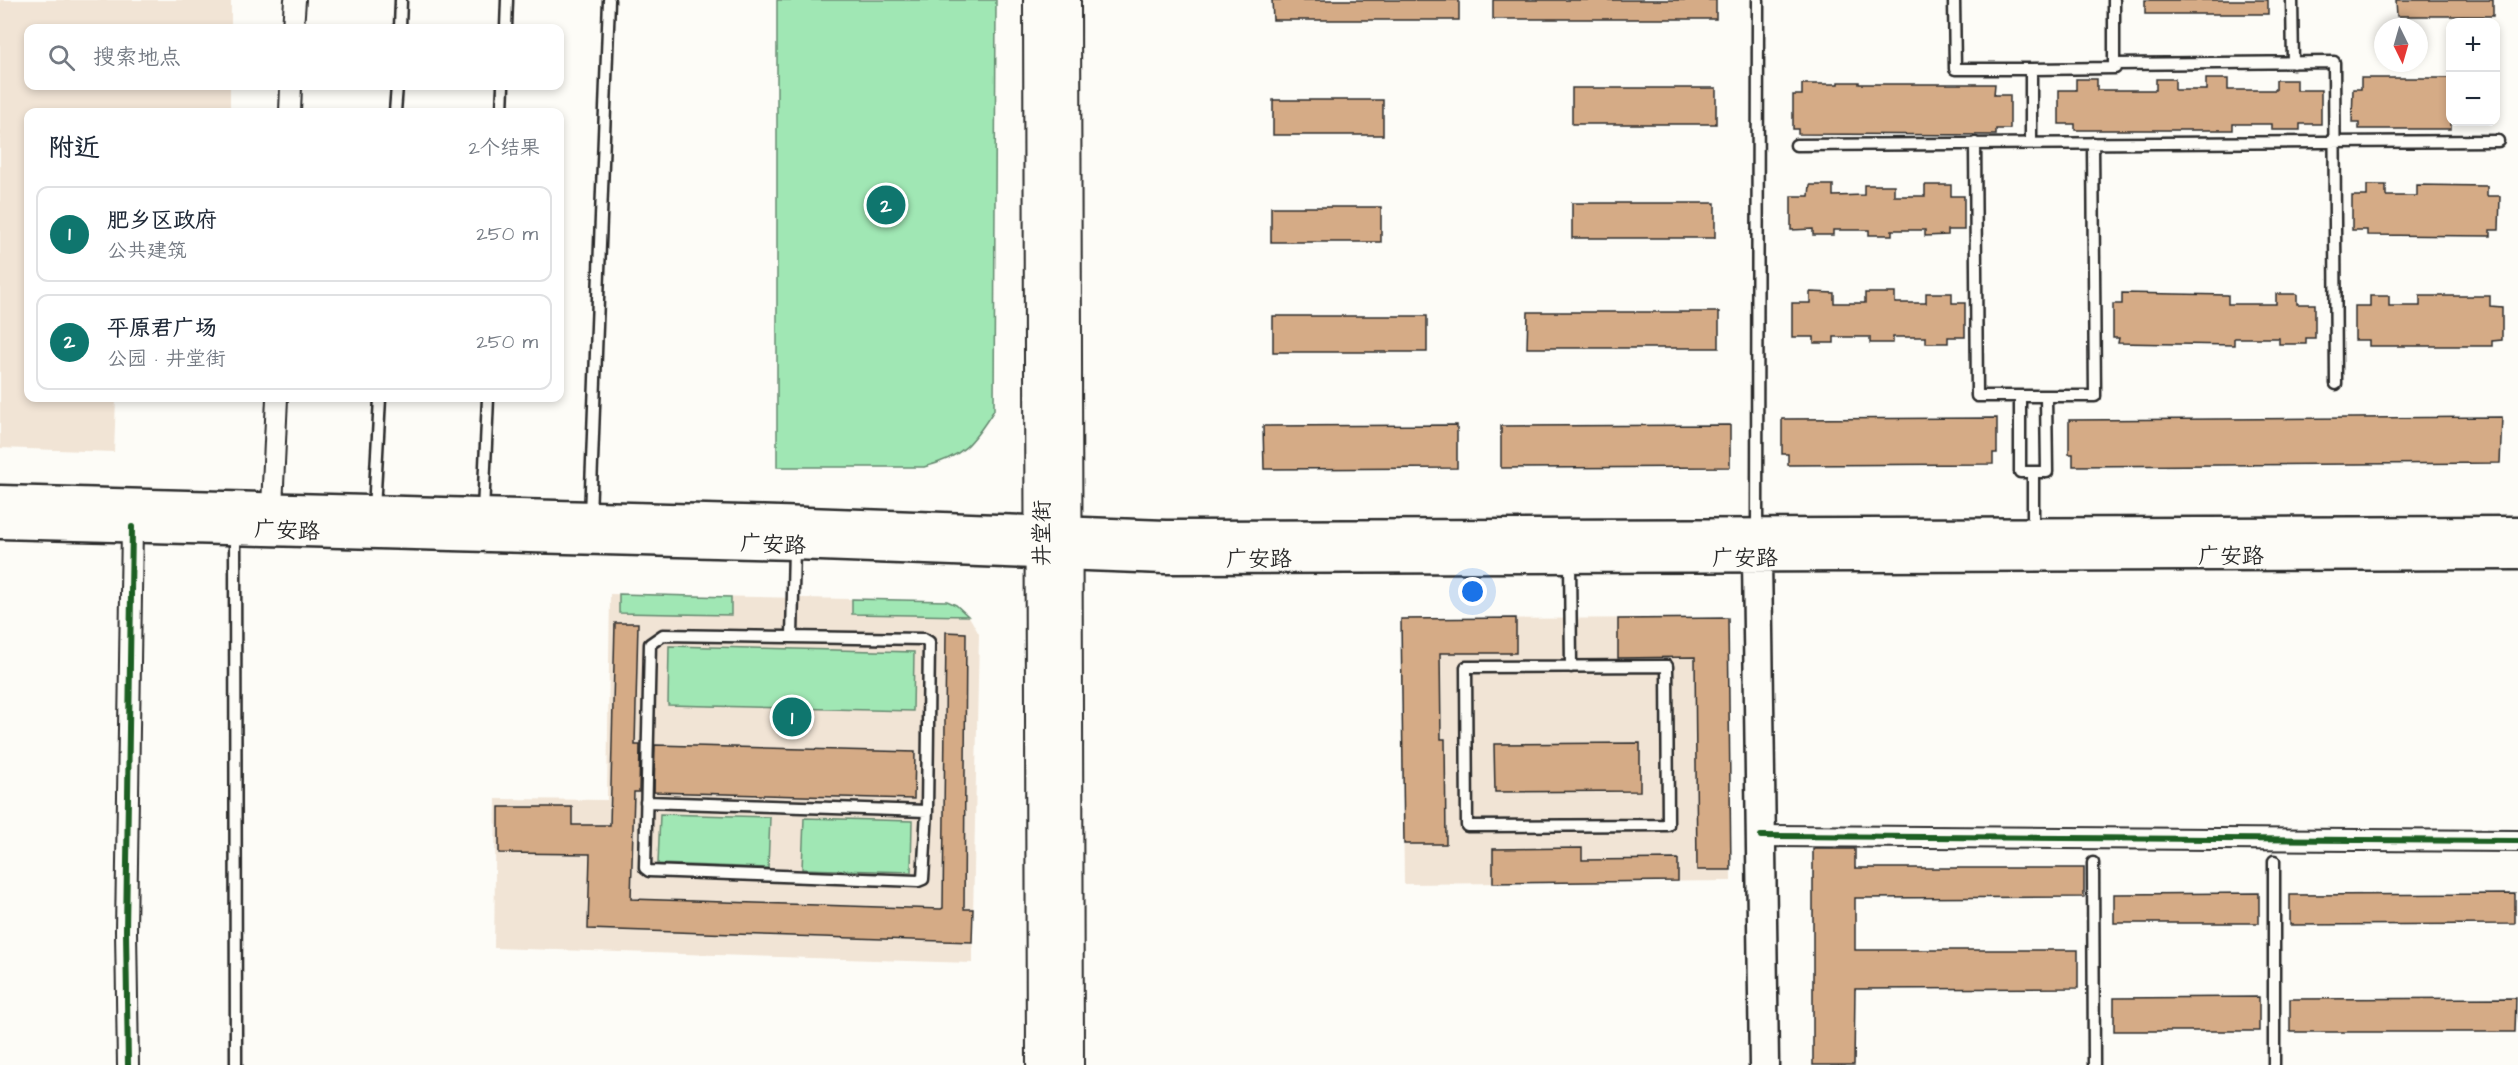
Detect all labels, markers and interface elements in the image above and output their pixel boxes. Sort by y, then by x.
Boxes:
north arrow [2374,18,2428,72]
map controls [2446,18,2500,126]
button: + [2446,18,2500,72]
search box [24,24,564,90]
icon: search [45,41,78,74]
text: 搜索地点 [93,42,181,73]
button: − [2446,72,2500,126]
text: 附近 [48,130,100,166]
text: 2个结果 [469,134,540,162]
pin: 2 [866,182,906,228]
text: 肥乡区政府 [107,205,217,236]
text: 1 [68,220,71,248]
text: 250 m [476,220,538,248]
text: 公共建筑 [107,237,187,265]
text: 平原君广场 [107,313,217,344]
text: 2 [64,328,75,356]
text: 250 m [476,328,538,356]
text: 公园 · 井堂街 [107,345,226,373]
street label: 井堂街 [1027,500,1058,566]
street label: 广安路 [253,514,321,548]
street label: 广安路 [739,528,807,562]
street label: 广安路 [2198,541,2264,572]
street label: 广安路 [1712,543,1778,574]
street label: 广安路 [1226,544,1292,575]
your location [1458,577,1487,606]
pin: 1 [772,694,812,740]

